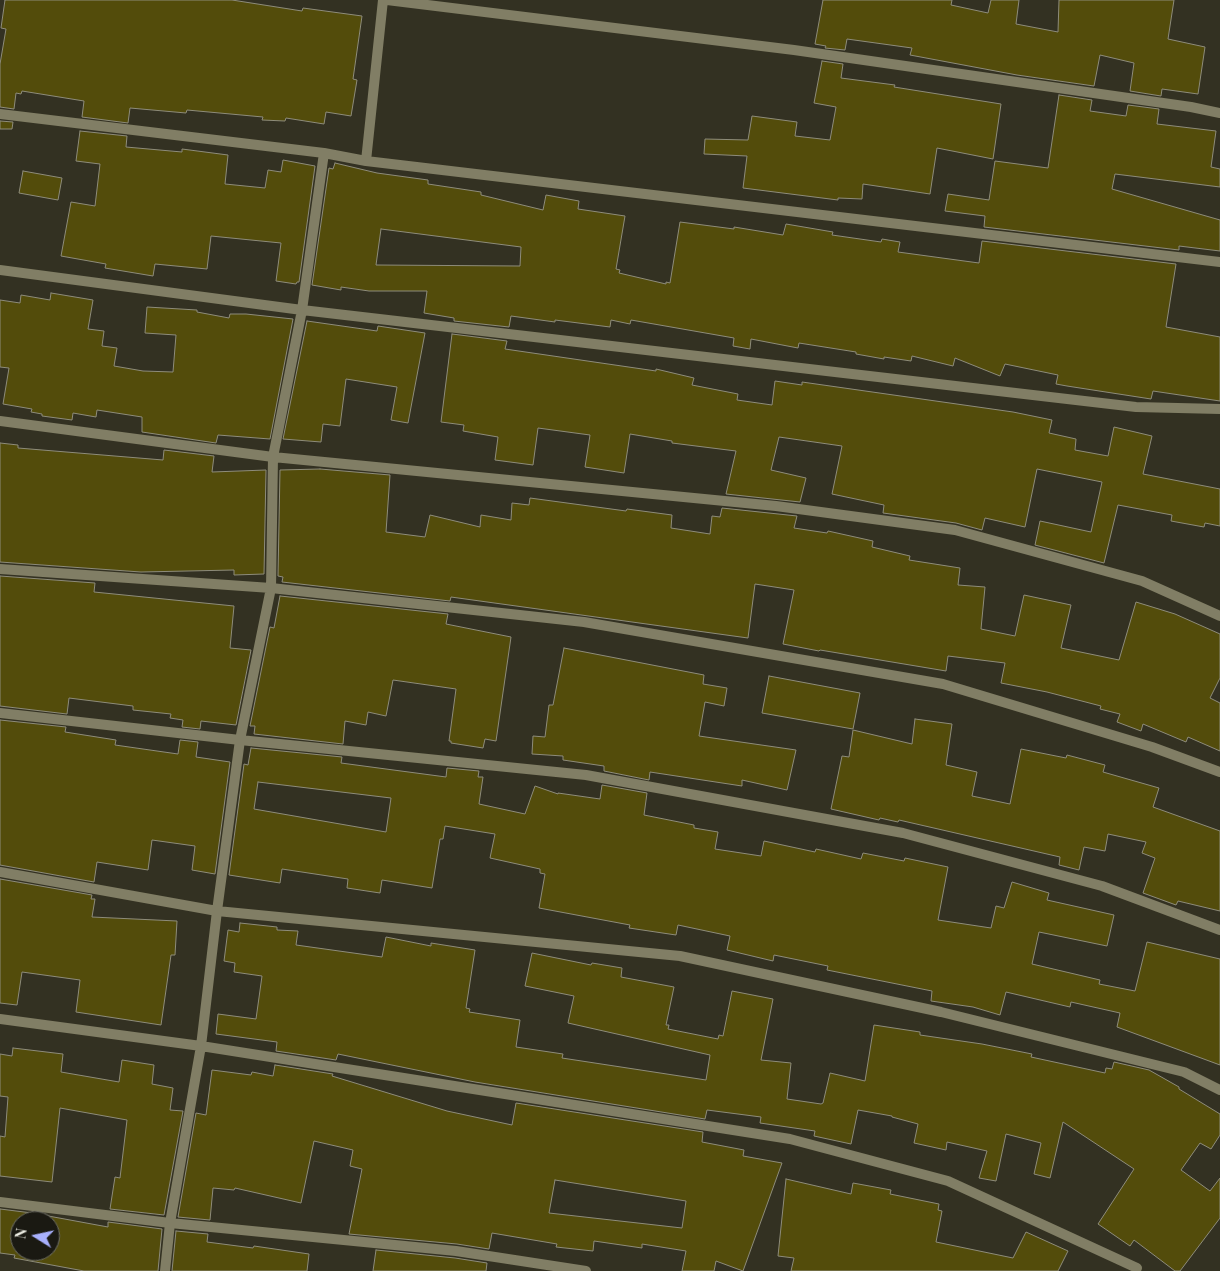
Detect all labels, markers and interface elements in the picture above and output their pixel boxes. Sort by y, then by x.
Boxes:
north arrow [10,1211,60,1261]
text: N [10,1227,31,1240]

